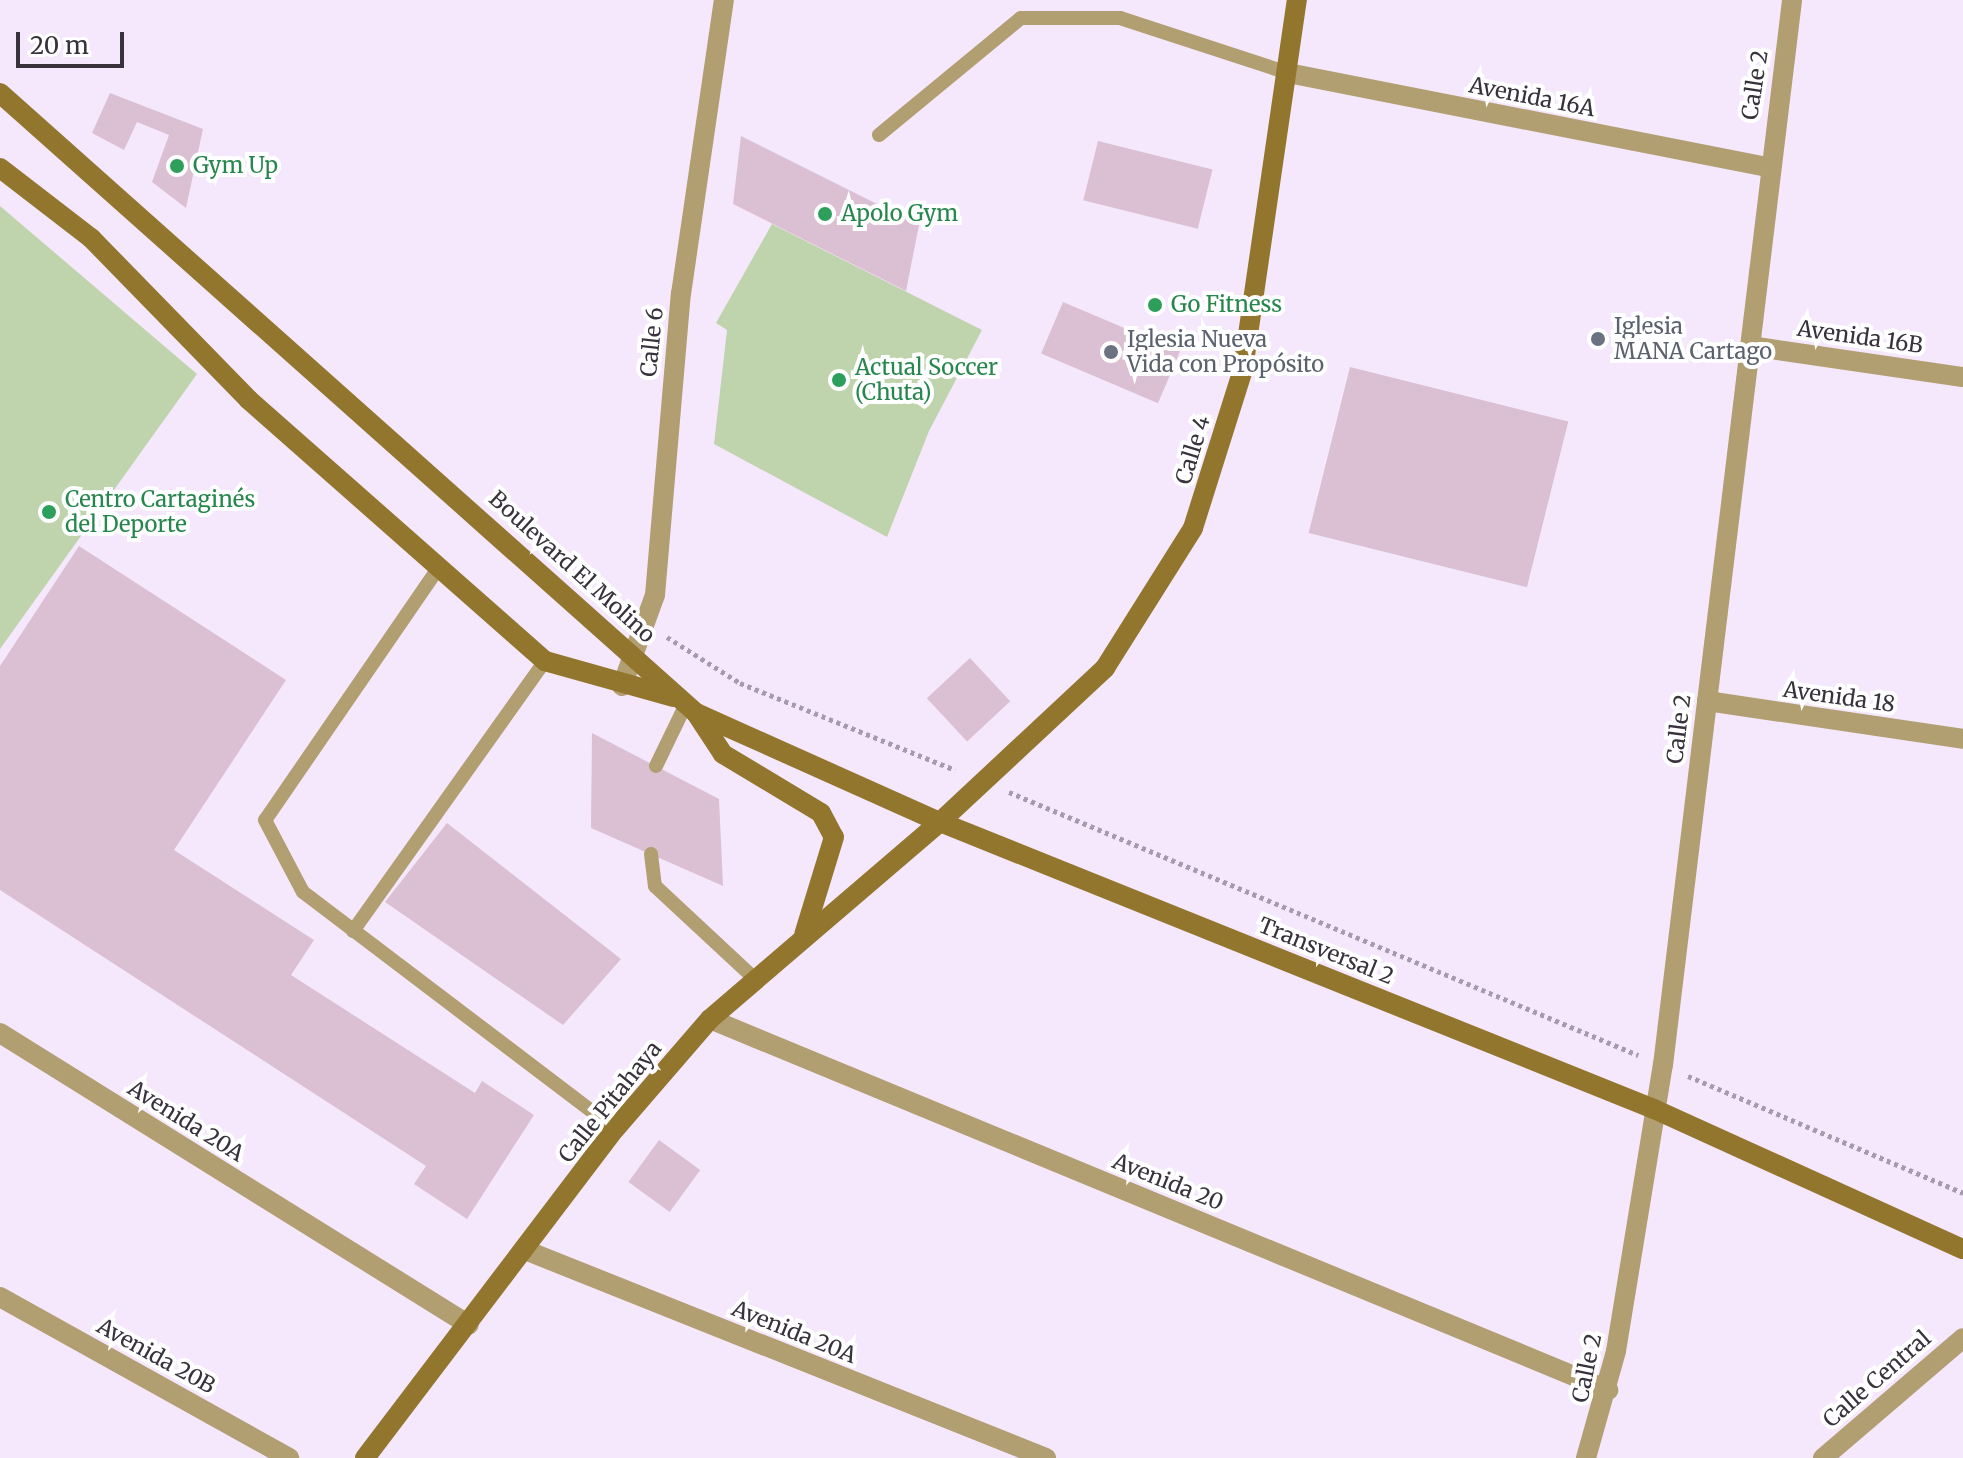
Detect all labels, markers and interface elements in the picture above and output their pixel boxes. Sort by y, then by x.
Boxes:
scale bar [20,16,128,66]
text: 20 m [30,30,89,61]
street label: Calle 2 [1736,48,1774,122]
street label: Avenida 16A [1467,72,1597,122]
place label: Gym Up [193,153,278,179]
marker: Gym Up [168,157,186,175]
place label: Apolo Gym [841,201,958,227]
marker: Apolo Gym [816,205,834,223]
place label: Go Fitness [1171,292,1282,318]
marker: Go Fitness [1146,296,1164,314]
street label: Calle 6 [635,306,669,378]
place label: Iglesia MANA Cartago [1614,313,1772,364]
street label: Avenida 16B [1795,315,1925,359]
place label: Iglesia Nueva Vida con Propósito [1127,326,1324,378]
marker: Iglesia MANA Cartago [1589,330,1607,348]
marker: Iglesia Nueva Vida con Propósito [1102,343,1120,361]
place label: Actual Soccer (Chuta) [855,354,998,406]
marker: Actual Soccer (Chuta) [830,371,848,389]
street label: Calle 4 [1170,413,1216,487]
place label: Centro Cartaginés del Deporte [65,486,255,538]
street label: Boulevard El Molino [484,486,660,648]
marker: Centro Cartaginés del Deporte [40,503,58,521]
street label: Avenida 18 [1782,676,1896,718]
street label: Calle 2 [1662,693,1696,765]
street label: Transversal 2 [1254,912,1398,990]
street label: Calle Pitahaya [553,1036,667,1168]
street label: Avenida 20A [123,1075,249,1167]
street label: Avenida 20 [1109,1148,1227,1216]
street label: Avenida 20A [728,1295,860,1369]
street label: Avenida 20B [92,1313,220,1399]
street label: Calle Central [1818,1325,1936,1433]
street label: Calle 2 [1567,1331,1607,1405]

